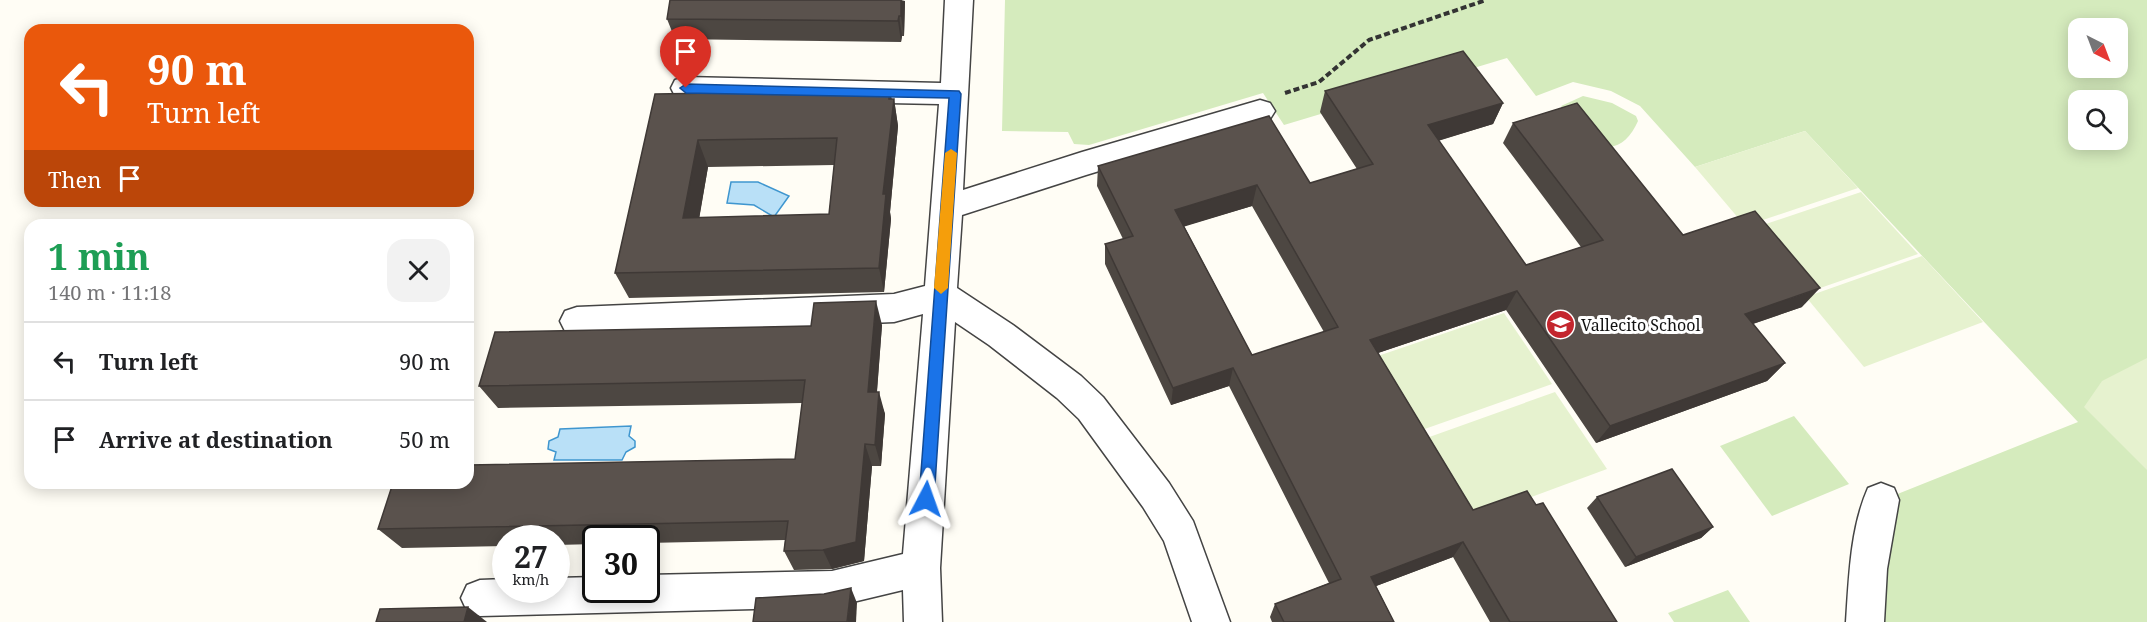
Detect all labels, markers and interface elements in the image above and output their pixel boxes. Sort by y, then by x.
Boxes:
north arrow [2068,18,2128,78]
map controls [2068,18,2128,150]
pin [660,26,711,88]
icon: arrive [669,35,702,68]
text: 90 m [147,40,247,97]
icon: left [48,48,126,126]
button: search [2068,90,2128,150]
text: Turn left [147,94,260,131]
icon: arrive [113,162,146,195]
text: Then [48,164,101,194]
text: 1 min [48,232,150,281]
button: close [387,239,450,302]
text: 140 m · 11:18 [48,279,171,306]
school or university icon: Vallecito School [1544,309,1576,341]
place label: Vallecito School [1581,314,1701,336]
icon: left [48,345,81,378]
text: Turn left [99,346,198,376]
text: 90 m [399,346,450,376]
icon: arrive [48,423,81,456]
text: Arrive at destination [99,424,333,454]
text: 50 m [399,424,450,454]
position arrow [894,467,958,531]
speed limit sign: 30 [582,525,660,603]
text: 27 [514,536,548,577]
text: km/h [513,569,549,589]

